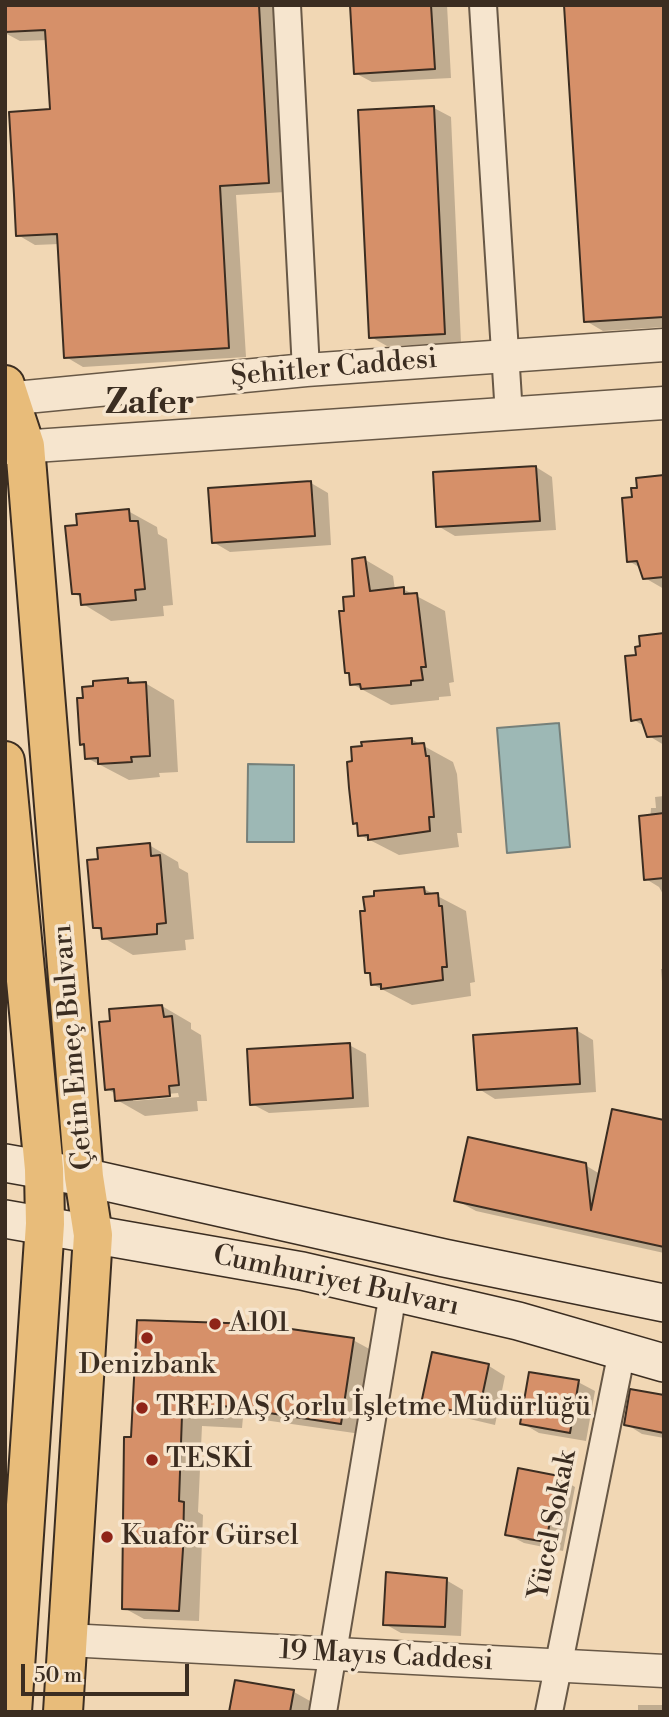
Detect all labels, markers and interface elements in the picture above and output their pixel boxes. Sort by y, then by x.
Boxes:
street label: Şehitler Caddesi [229,343,439,395]
district label: Zafer [106,384,194,426]
street label: Çetin Emeç Bulvarı [47,923,101,1171]
street label: Cumhuriyet Bulvarı [210,1240,462,1324]
place label: A101 [229,1307,289,1341]
marker: A101 [207,1316,223,1332]
marker: Denizbank [139,1330,155,1346]
place label: Denizbank [79,1349,215,1383]
place label: TREDAŞ Çorlu İşletme Müdürlüğü [156,1391,591,1425]
marker: TREDAŞ Çorlu İşletme Müdürlüğü [134,1400,150,1416]
place label: TESKİ [166,1443,252,1477]
street label: Yücel Sokak [523,1448,585,1602]
marker: TESKİ [144,1452,160,1468]
place label: Kuaför Gürsel [121,1520,299,1554]
marker: Kuaför Gürsel [99,1529,115,1545]
street label: 19 Mayıs Caddesi [278,1635,494,1679]
scale bar [24,1650,192,1694]
text: 50 m [34,1663,82,1689]

